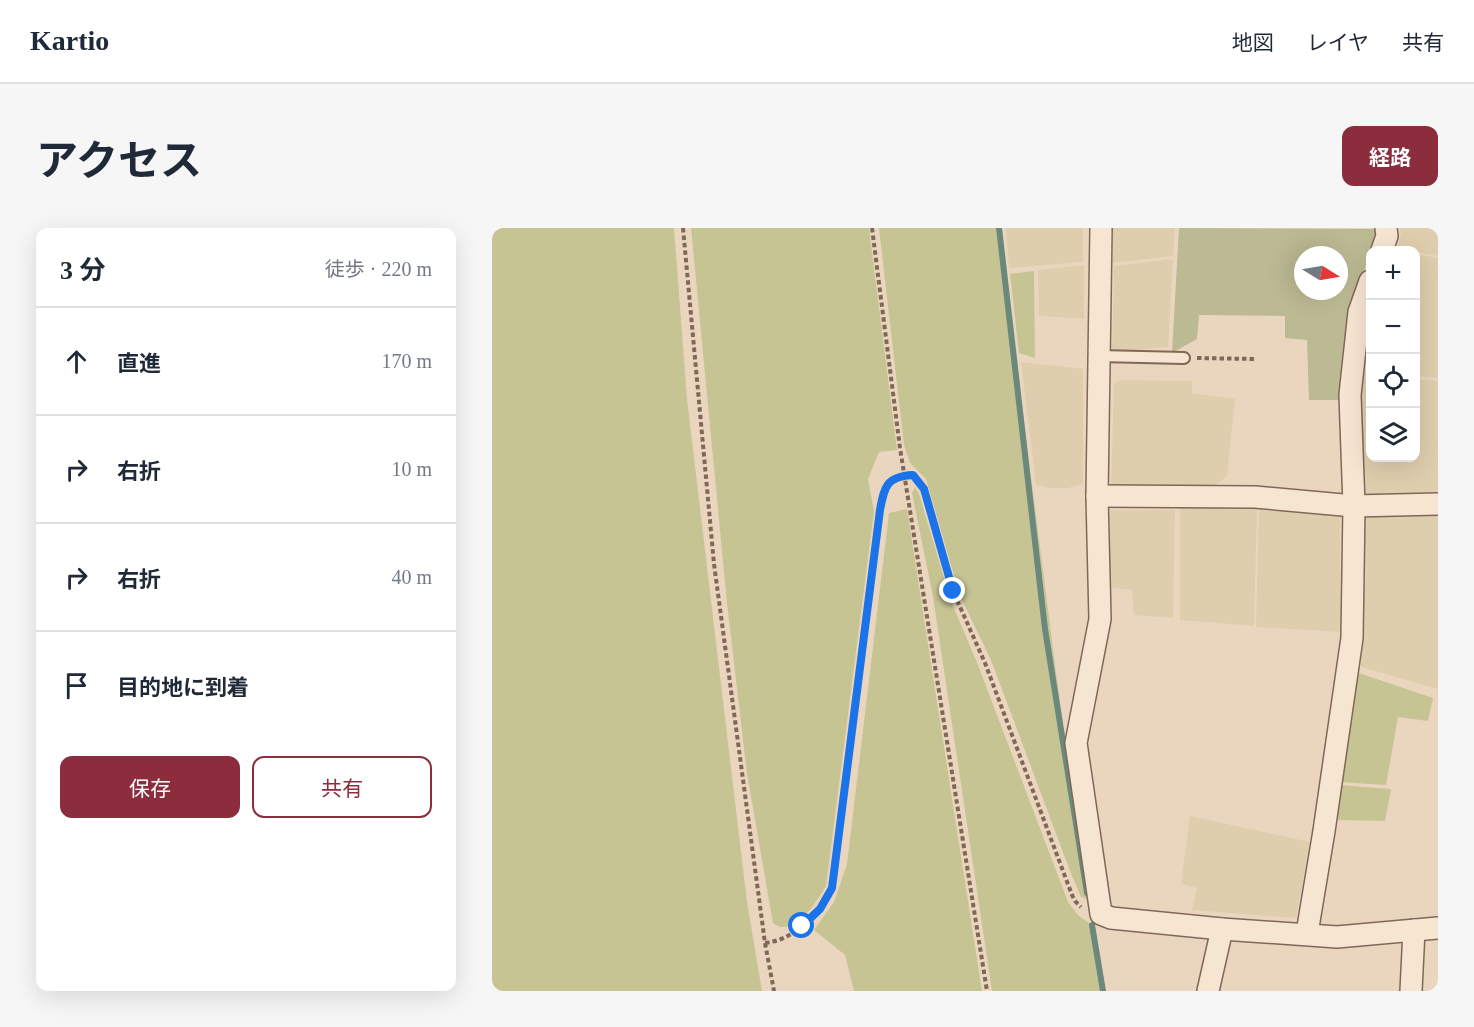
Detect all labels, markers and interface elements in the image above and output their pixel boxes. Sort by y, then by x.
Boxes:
text: Kartio [30,25,109,56]
text: 地図 [1232,31,1274,55]
text: レイヤ [1307,31,1369,55]
text: 共有 [1402,31,1444,55]
button: 経路 [1342,126,1438,186]
text: アクセス [36,138,202,184]
north arrow [1294,246,1348,300]
map controls [1366,246,1420,462]
button: + [1366,246,1420,300]
text: 3 分 [60,256,106,285]
text: 徒歩 · 220 m [325,258,432,280]
button: − [1366,300,1420,354]
icon: ahead [60,345,93,378]
text: 170 m [381,350,432,372]
text: 直進 [117,351,161,376]
button: locate [1366,354,1420,408]
button: layers [1366,408,1420,462]
icon: right [60,453,93,486]
text: 10 m [391,458,432,480]
text: 右折 [117,459,161,484]
icon: right [60,561,93,594]
text: 40 m [391,566,432,588]
text: 右折 [117,567,161,592]
route end [939,577,965,603]
icon: arrive [60,669,93,702]
text: 目的地に到着 [117,675,249,700]
button: 保存 [60,756,240,818]
button: 共有 [252,756,432,818]
route start [788,912,814,938]

